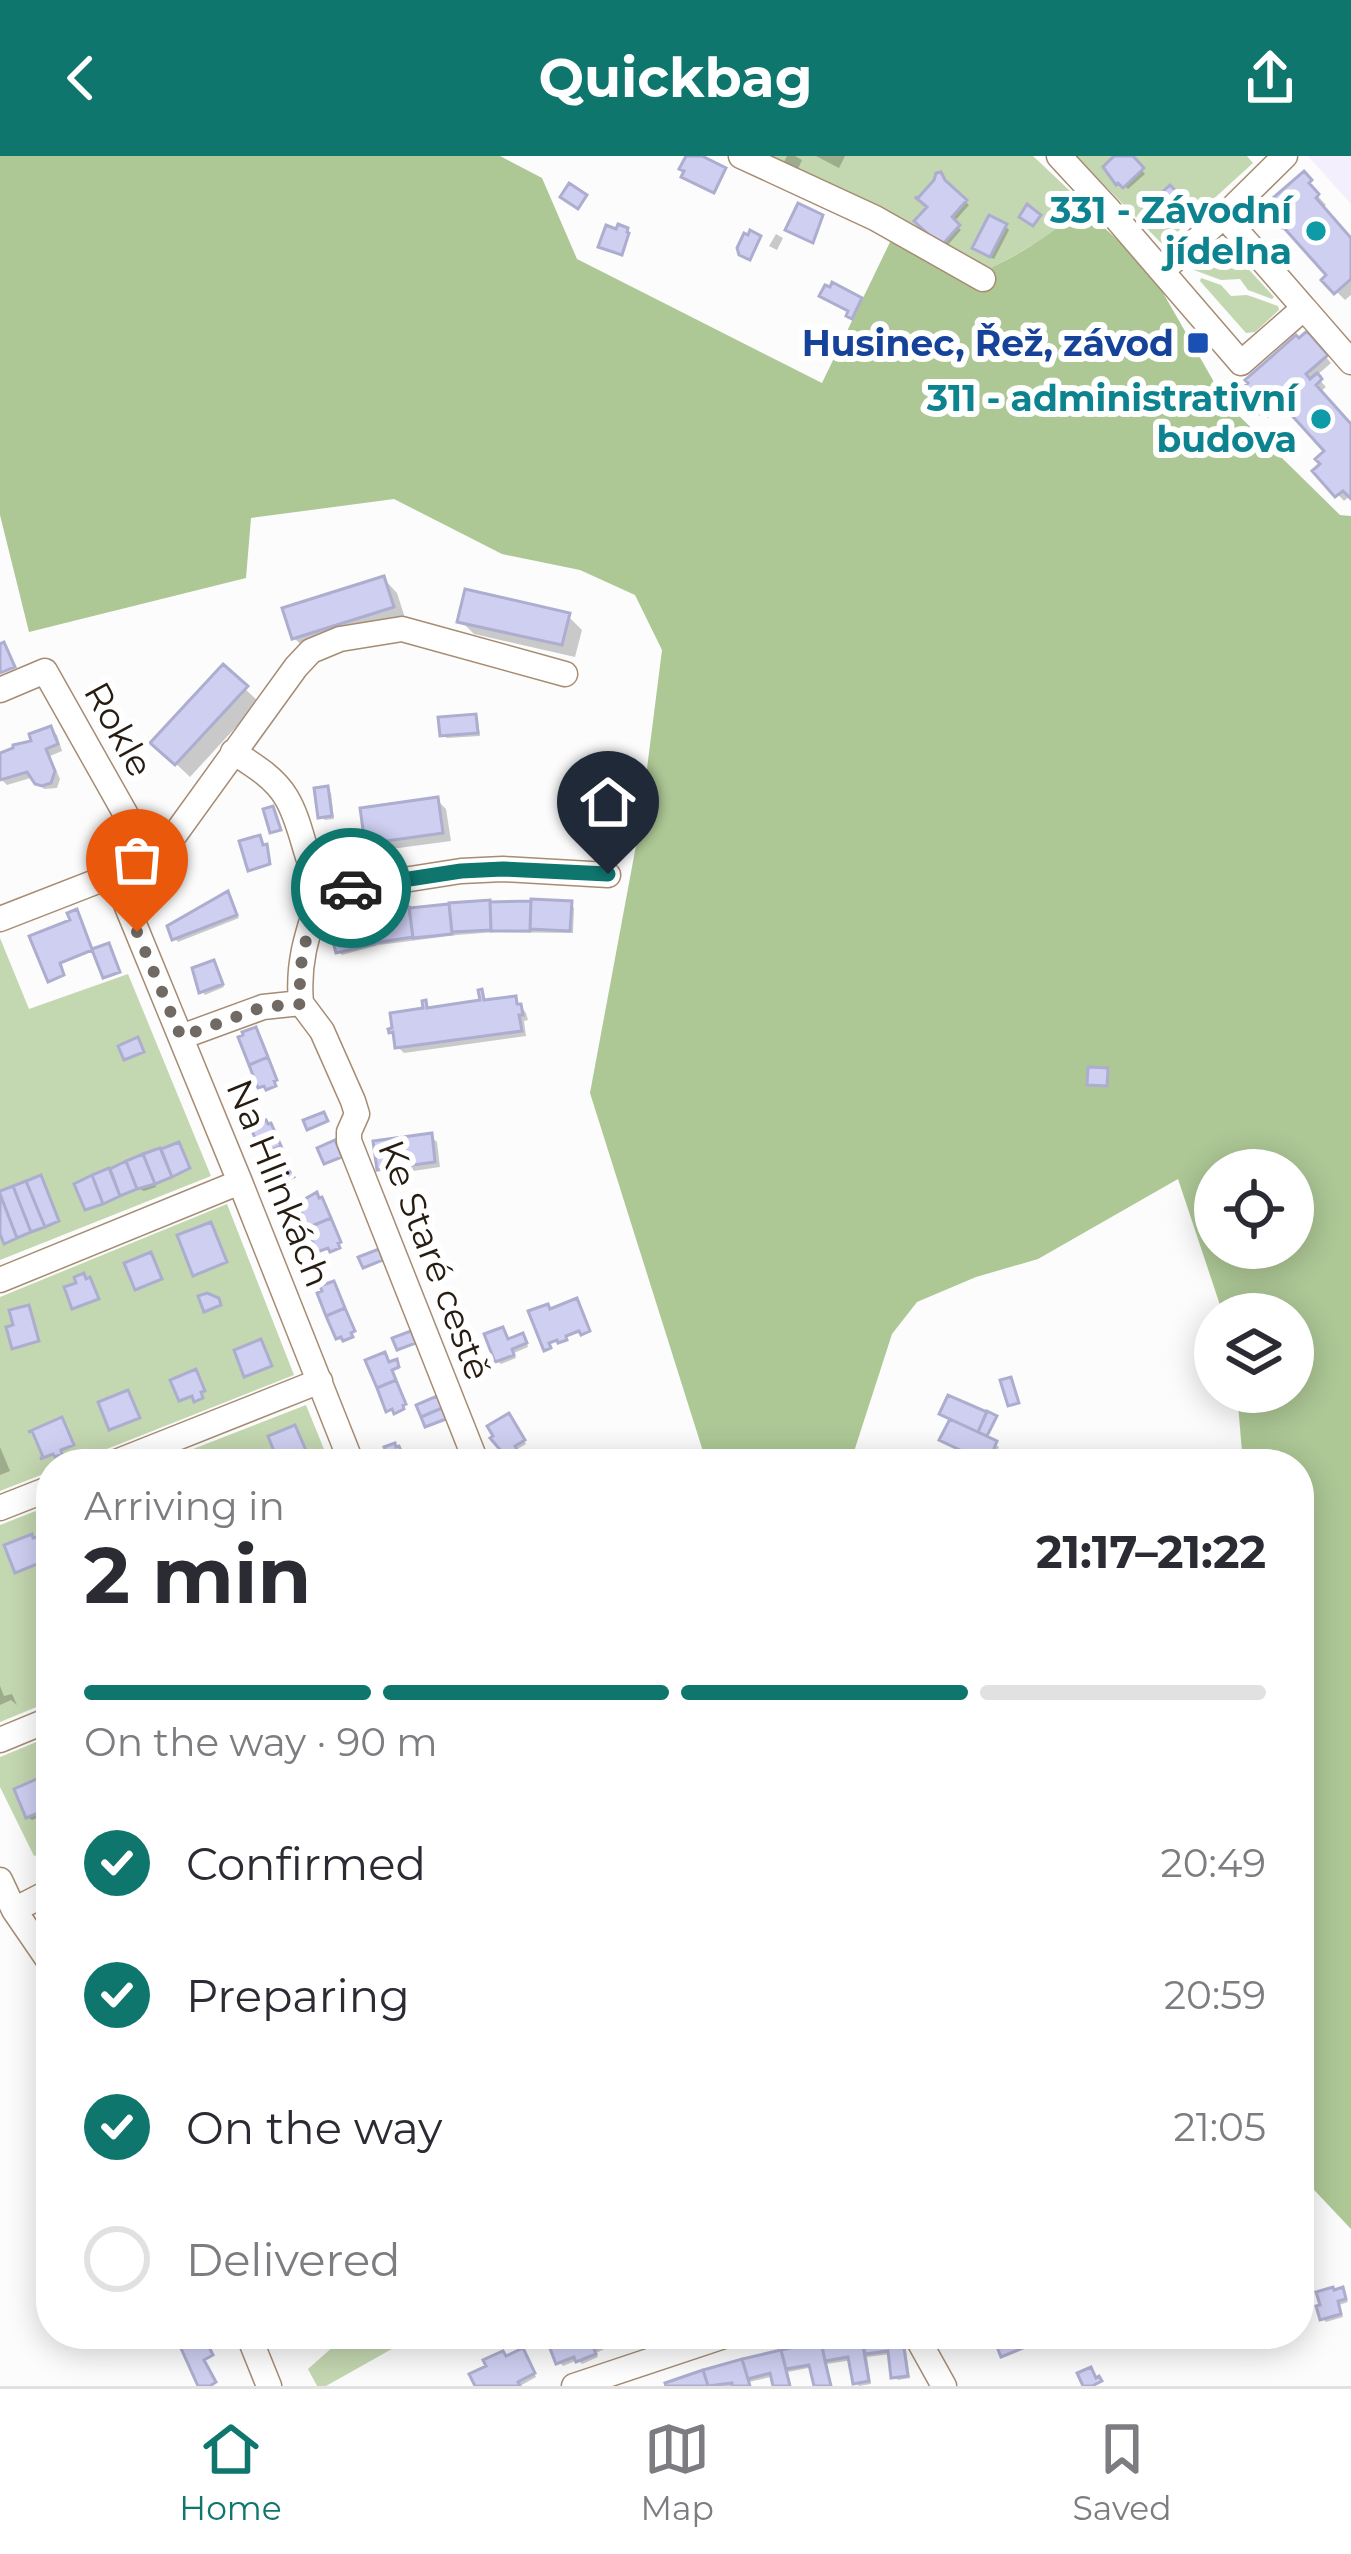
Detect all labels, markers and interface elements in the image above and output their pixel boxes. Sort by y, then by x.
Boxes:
icon: back [48,45,114,111]
text: Quickbag [538,45,813,111]
icon: share [1237,45,1303,111]
place label: 331 - Závodní jídelna [1049,188,1295,273]
marker: 331 - Závodní jídelna [1303,218,1329,244]
place label: Husinec, Řež, závod [802,321,1174,365]
marker: Husinec, Řež, závod [1185,330,1211,356]
place label: 311 - administrativní budova [926,376,1300,461]
marker: 311 - administrativní budova [1308,406,1334,432]
street label: Rokle [75,674,163,784]
pin [557,751,659,874]
icon: home [575,769,641,835]
pin [86,809,188,932]
icon: bag [104,827,170,893]
courier [291,828,411,948]
icon: car [318,855,384,921]
street label: Na Hlinkách [217,1073,341,1293]
street label: Ke Staré cestě [369,1134,501,1386]
map controls [1194,1149,1314,1413]
button: locate [1194,1149,1314,1269]
button: layers [1194,1293,1314,1413]
text: Arriving in [84,1482,285,1530]
text: 21:17–21:22 [1036,1524,1266,1579]
text: 2 min [84,1527,311,1623]
text: On the way · 90 m [84,1718,438,1766]
icon: check [84,1830,150,1896]
text: Confirmed [186,1836,426,1891]
text: 20:49 [1161,1839,1266,1887]
icon: check [84,1962,150,2028]
text: Preparing [186,1968,410,2023]
text: 20:59 [1164,1971,1266,2019]
icon: check [84,2094,150,2160]
text: On the way [186,2100,442,2155]
text: 21:05 [1174,2103,1266,2151]
text: Delivered [186,2232,401,2287]
tab: Home [179,2416,282,2528]
tab: Map [640,2416,714,2528]
tab: Saved [1073,2416,1172,2528]

